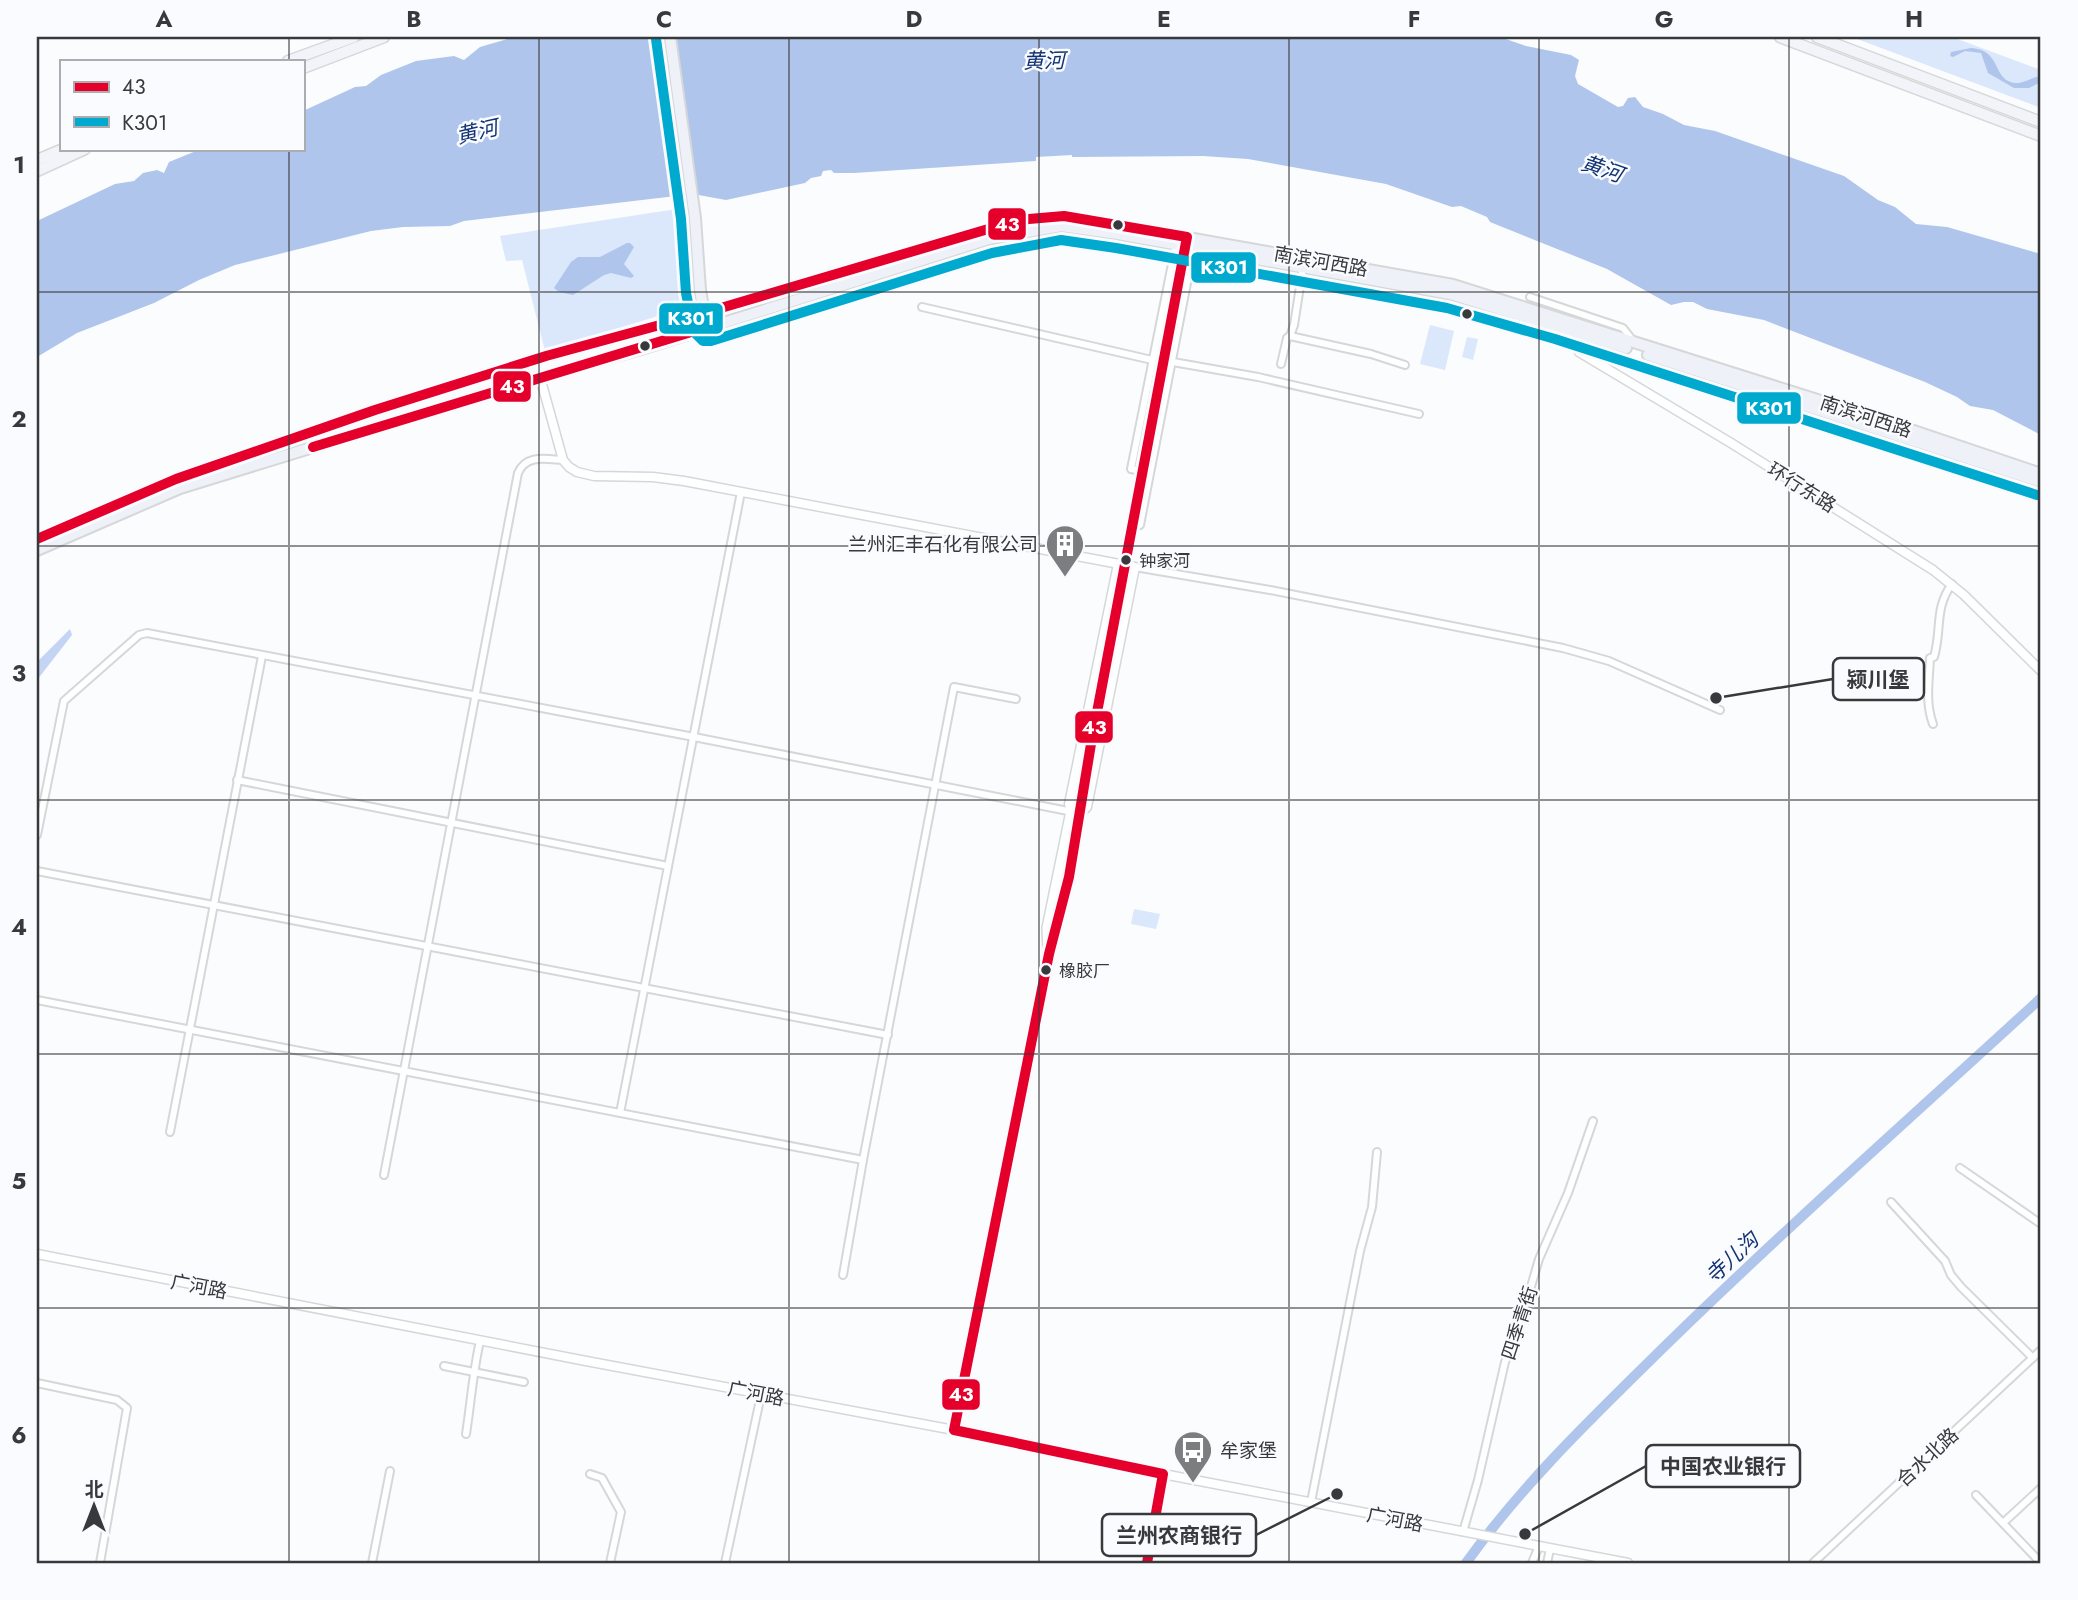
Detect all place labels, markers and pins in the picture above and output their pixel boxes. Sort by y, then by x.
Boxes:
unlabelled marker [1111,218,1125,232]
unlabelled marker [1460,307,1474,321]
unlabelled marker [638,339,652,353]
building icon: 兰州汇丰石化有限公司 [1044,523,1086,578]
place label: 兰州汇丰石化有限公司 [848,531,1038,558]
place label: 钟家河 [1139,549,1190,573]
marker: 钟家河 [1119,553,1133,567]
callout: 颍川堡 [1833,658,1924,700]
place label: 橡胶厂 [1059,959,1110,983]
marker: 橡胶厂 [1039,963,1053,977]
bus stop icon: 牟家堡 [1172,1429,1214,1484]
place label: 牟家堡 [1220,1437,1277,1464]
callout: 中国农业银行 [1646,1445,1800,1487]
callout: 兰州农商银行 [1102,1514,1256,1556]

